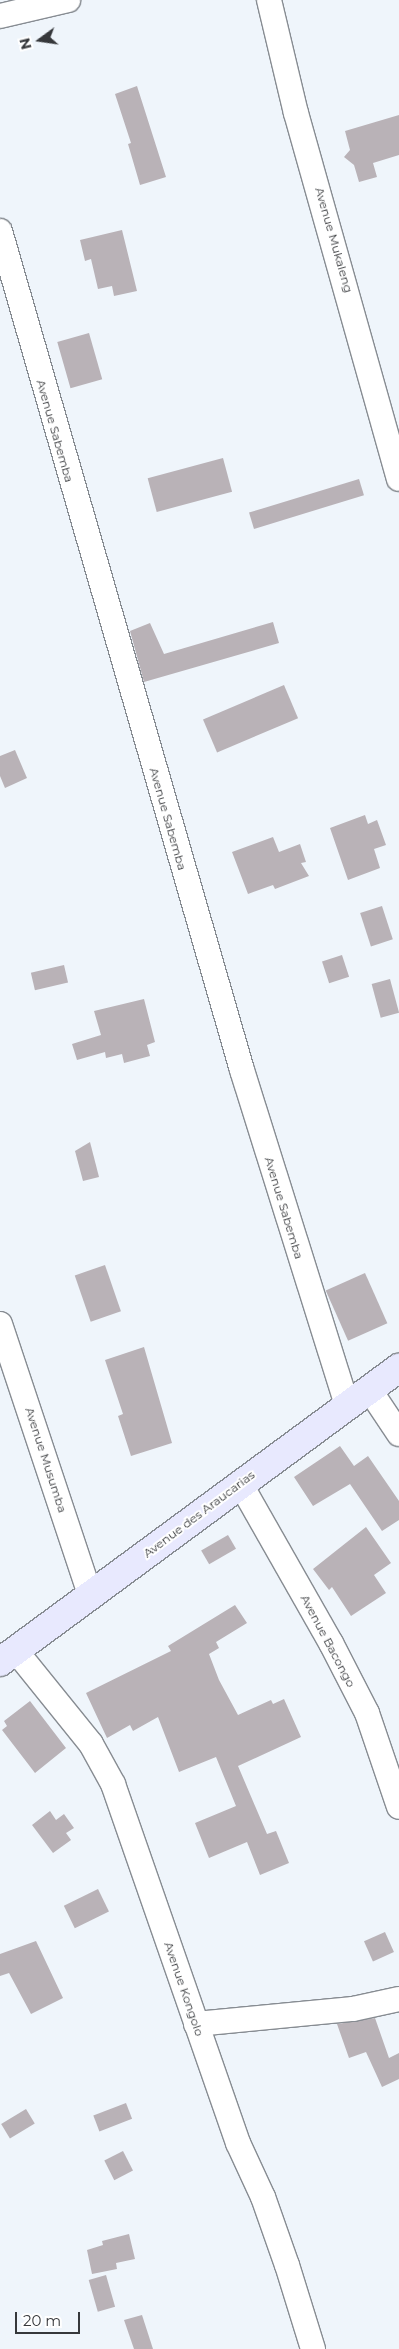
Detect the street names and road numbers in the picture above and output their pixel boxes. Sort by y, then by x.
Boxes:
street label: Avenue Mukaleng [312,186,356,294]
street label: Avenue Sabemba [33,378,77,484]
street label: Avenue Sabemba [146,766,190,872]
street label: Avenue Sabemba [262,1155,306,1261]
street label: Avenue Musumba [22,1406,70,1514]
street label: Avenue des Araucarias [141,1467,257,1561]
street label: Avenue Bacongo [298,1592,358,1690]
street label: Avenue Kongolo [161,1940,207,2038]

